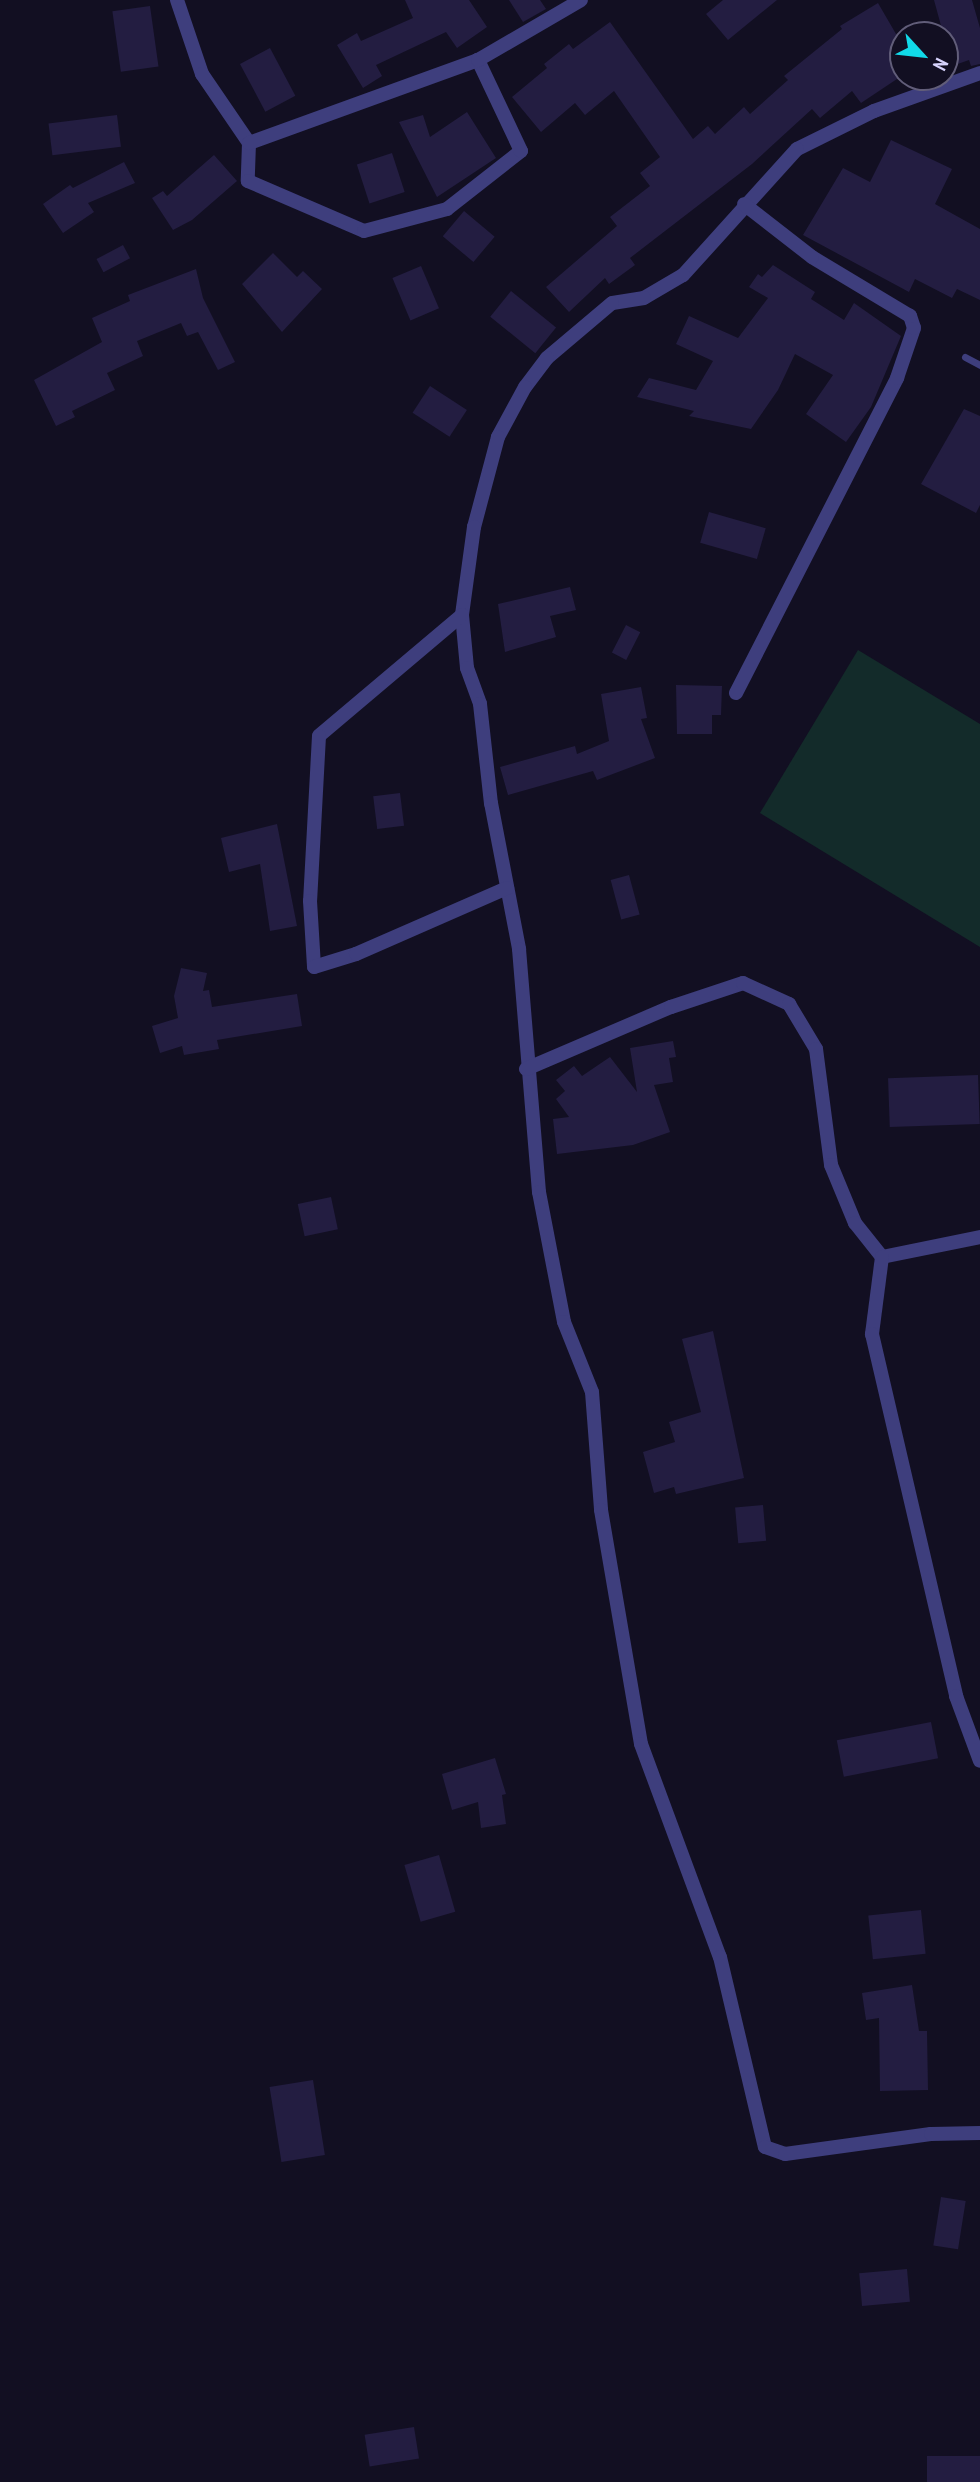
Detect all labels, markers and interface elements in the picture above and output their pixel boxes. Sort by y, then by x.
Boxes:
north arrow [889,21,959,91]
text: N [928,55,954,75]

